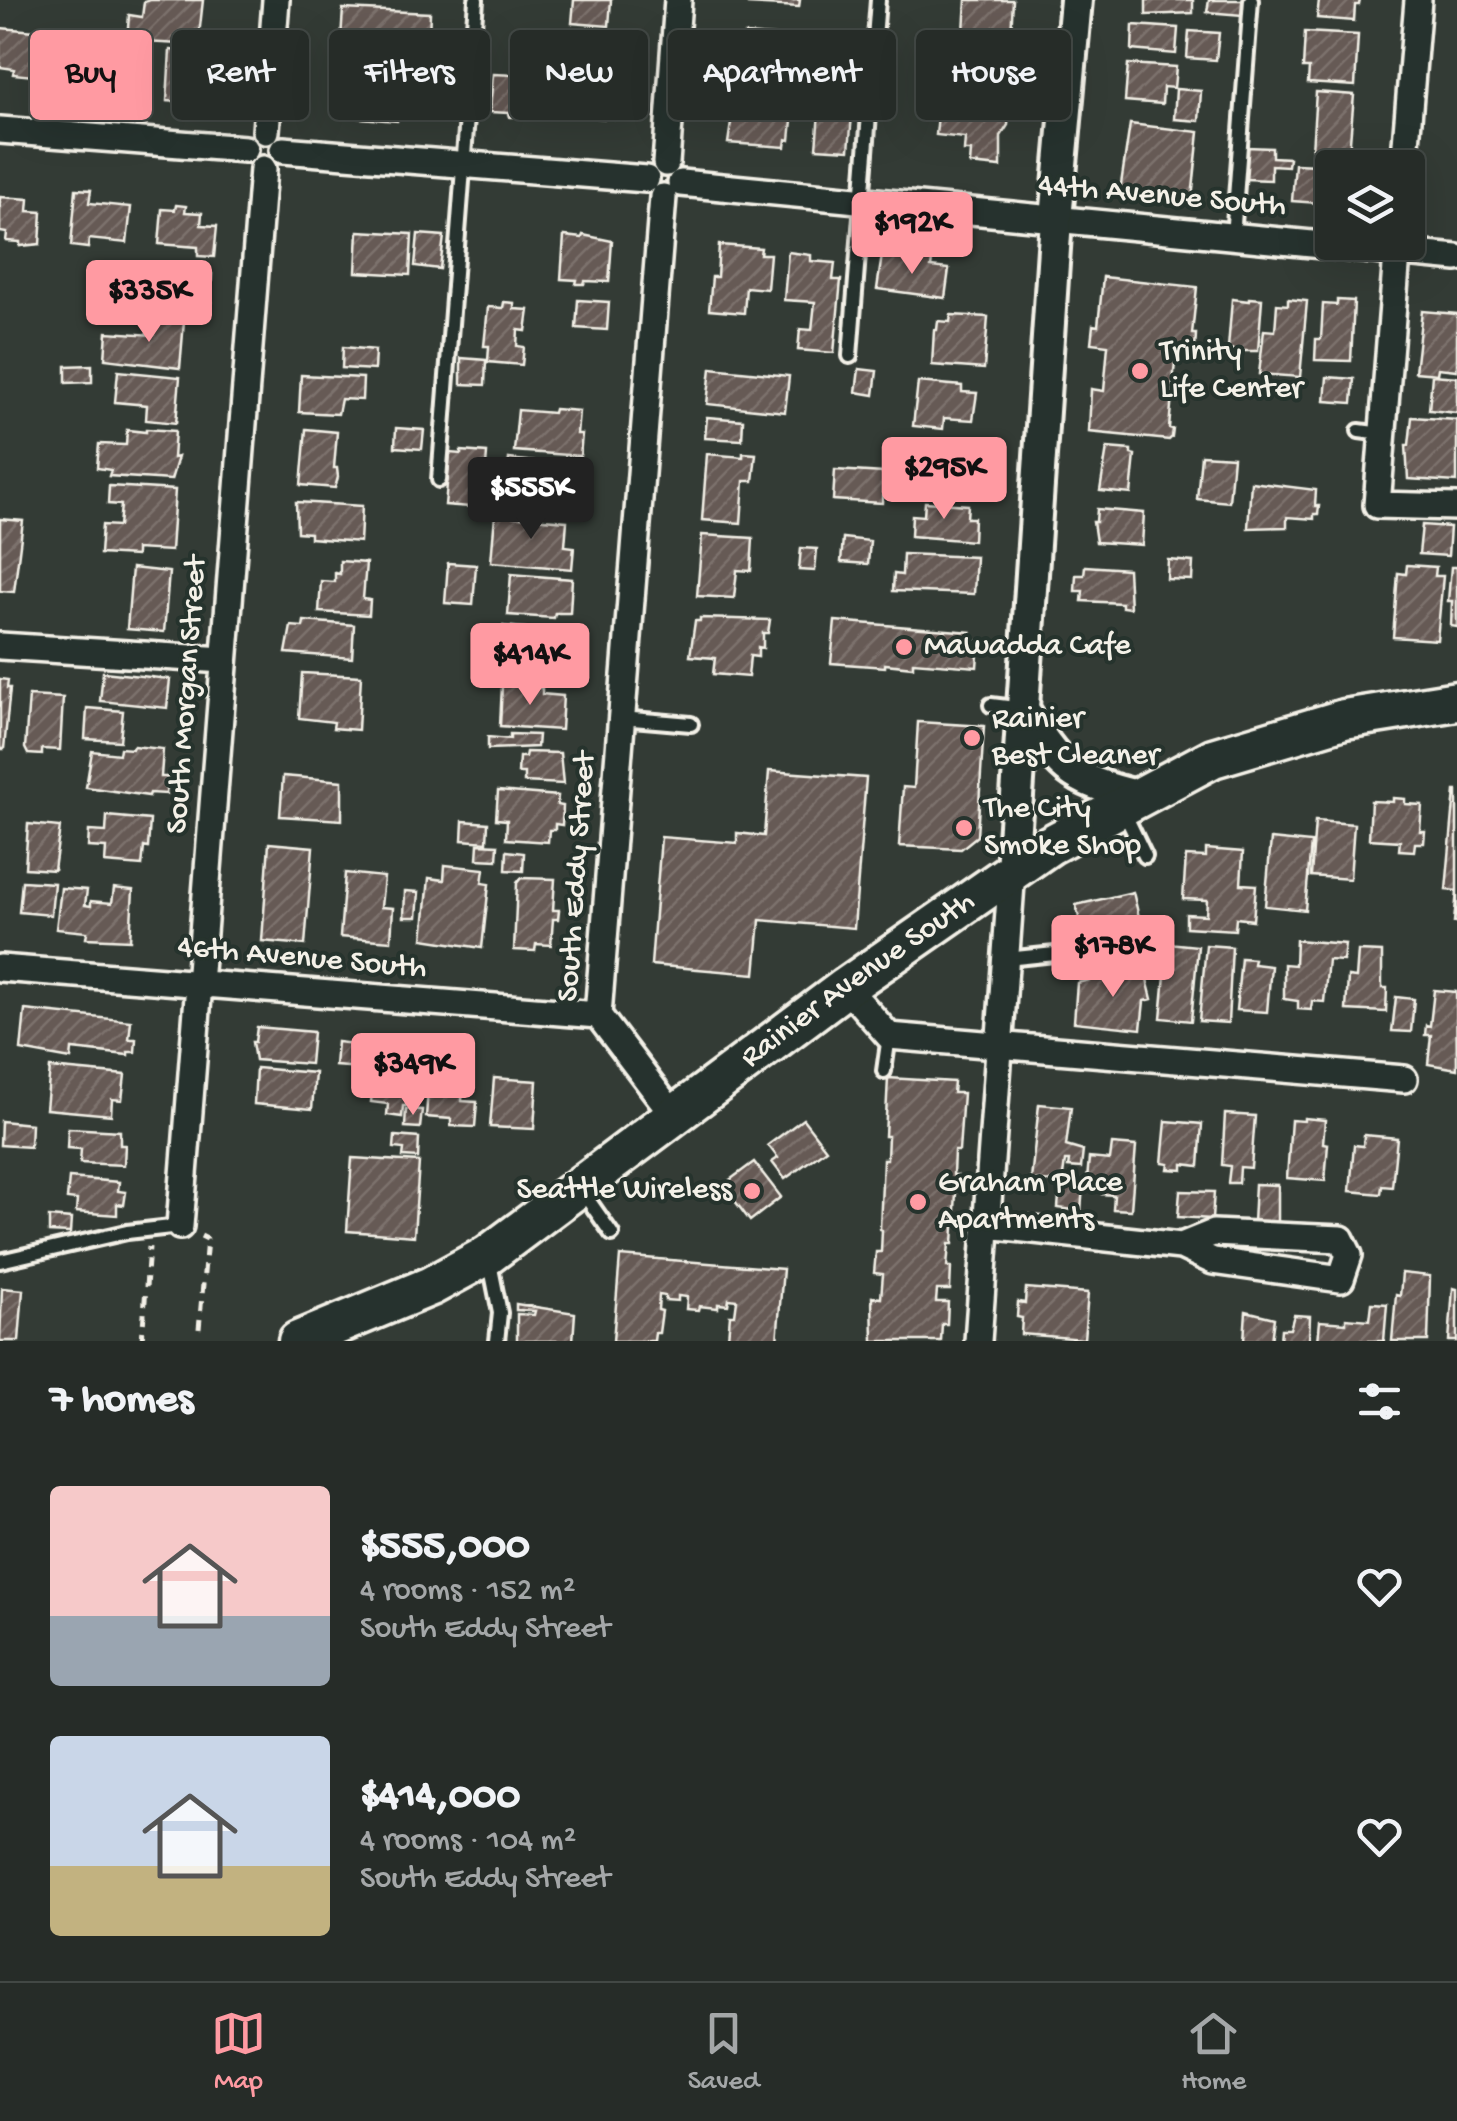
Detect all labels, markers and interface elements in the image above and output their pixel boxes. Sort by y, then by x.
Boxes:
chip: Buy [30,30,152,120]
chip: Rent [172,30,309,120]
chip: Filters [329,30,490,120]
chip: New [510,30,648,120]
chip: Apartment [668,30,896,120]
chip: House [916,30,1071,120]
map controls [1315,150,1425,260]
button: layers [1315,150,1425,260]
street label: 44th Avenue South [1036,167,1288,227]
pin: $192K [842,192,982,277]
text: $192K [874,205,950,243]
pin: $335K [79,260,219,345]
text: $335K [108,273,190,311]
place label: Trinity Life Center [1158,334,1305,409]
marker: Trinity Life Center [1129,360,1151,382]
pin: $295K [874,437,1014,522]
text: $295K [904,450,984,488]
pin: $555K [461,457,601,542]
text: $555K [490,470,572,508]
street label: South Morgan Street [159,552,217,835]
pin: $414K [460,623,600,708]
place label: Mawadda Cafe [924,628,1131,666]
text: $414K [492,636,568,674]
marker: Mawadda Cafe [893,636,915,658]
place label: Rainier Best Cleaner [991,701,1162,776]
marker: Rainier Best Cleaner [961,727,983,749]
street label: South Eddy Street [550,748,606,1003]
place label: The City Smoke Shop [982,791,1141,866]
marker: The City Smoke Shop [953,817,975,839]
street label: Rainier Avenue South [734,884,983,1078]
pin: $178K [1043,915,1183,1000]
text: $178K [1073,928,1153,966]
street label: 46th Avenue South [176,929,428,989]
pin: $349K [343,1033,483,1118]
text: $349K [373,1046,453,1084]
place label: Graham Place Apartments [938,1165,1123,1240]
place label: Seattle Wireless [517,1172,733,1210]
marker: Seattle Wireless [741,1180,763,1202]
marker: Graham Place Apartments [907,1191,929,1213]
icon: filters [1352,1374,1407,1429]
text: 7 homes [50,1377,193,1426]
text: $555,000 [360,1524,530,1573]
icon: home [130,1526,250,1646]
icon: heart [1352,1559,1407,1614]
text: 4 rooms · 152 m² [360,1573,575,1611]
text: South Eddy Street [360,1611,610,1649]
text: $414,000 [360,1774,520,1823]
icon: home [130,1776,250,1896]
icon: heart [1352,1809,1407,1864]
text: 4 rooms · 104 m² [360,1823,576,1861]
text: South Eddy Street [360,1861,610,1899]
tab: Map [211,2006,266,2099]
tab: Saved [688,2006,759,2099]
tab: Home [1181,2006,1246,2099]

